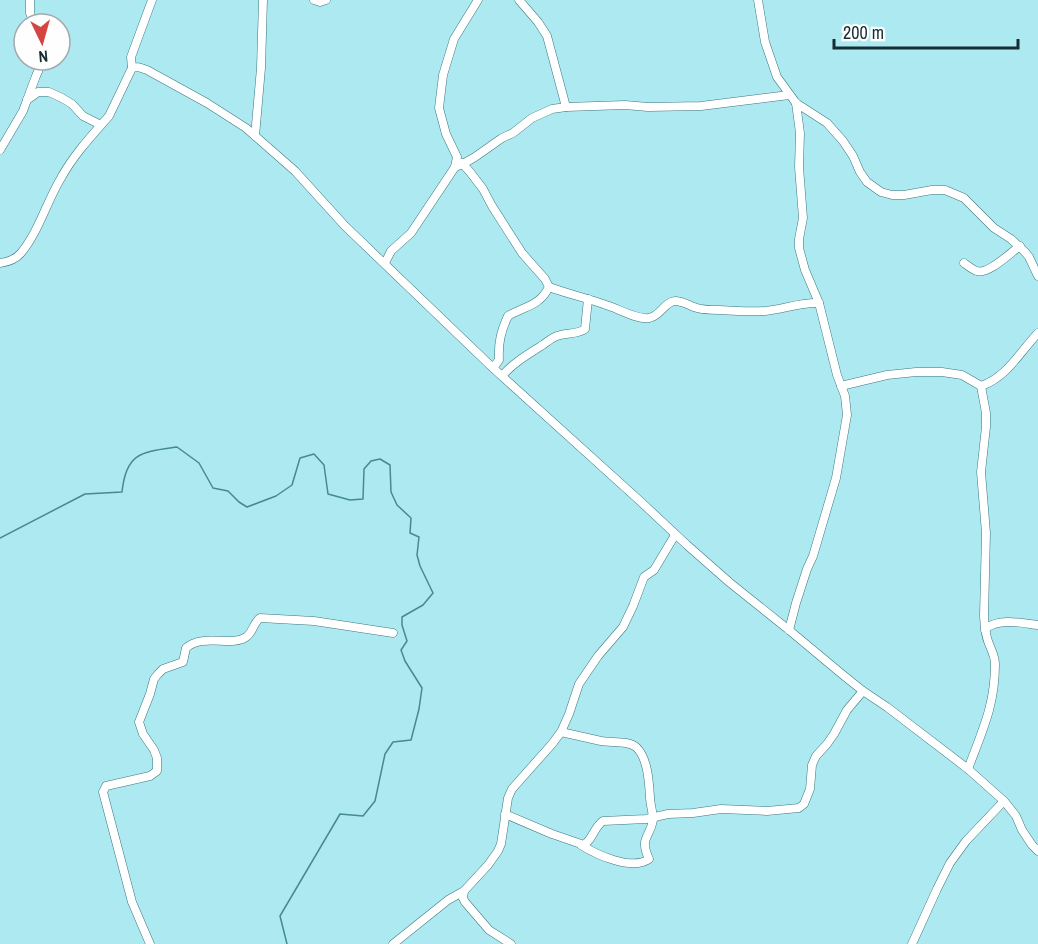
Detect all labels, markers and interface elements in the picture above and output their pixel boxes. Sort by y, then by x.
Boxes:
north arrow [12,12,72,72]
scale bar [834,12,1018,50]
text: 200 m [843,20,884,45]
text: N [38,46,49,68]

